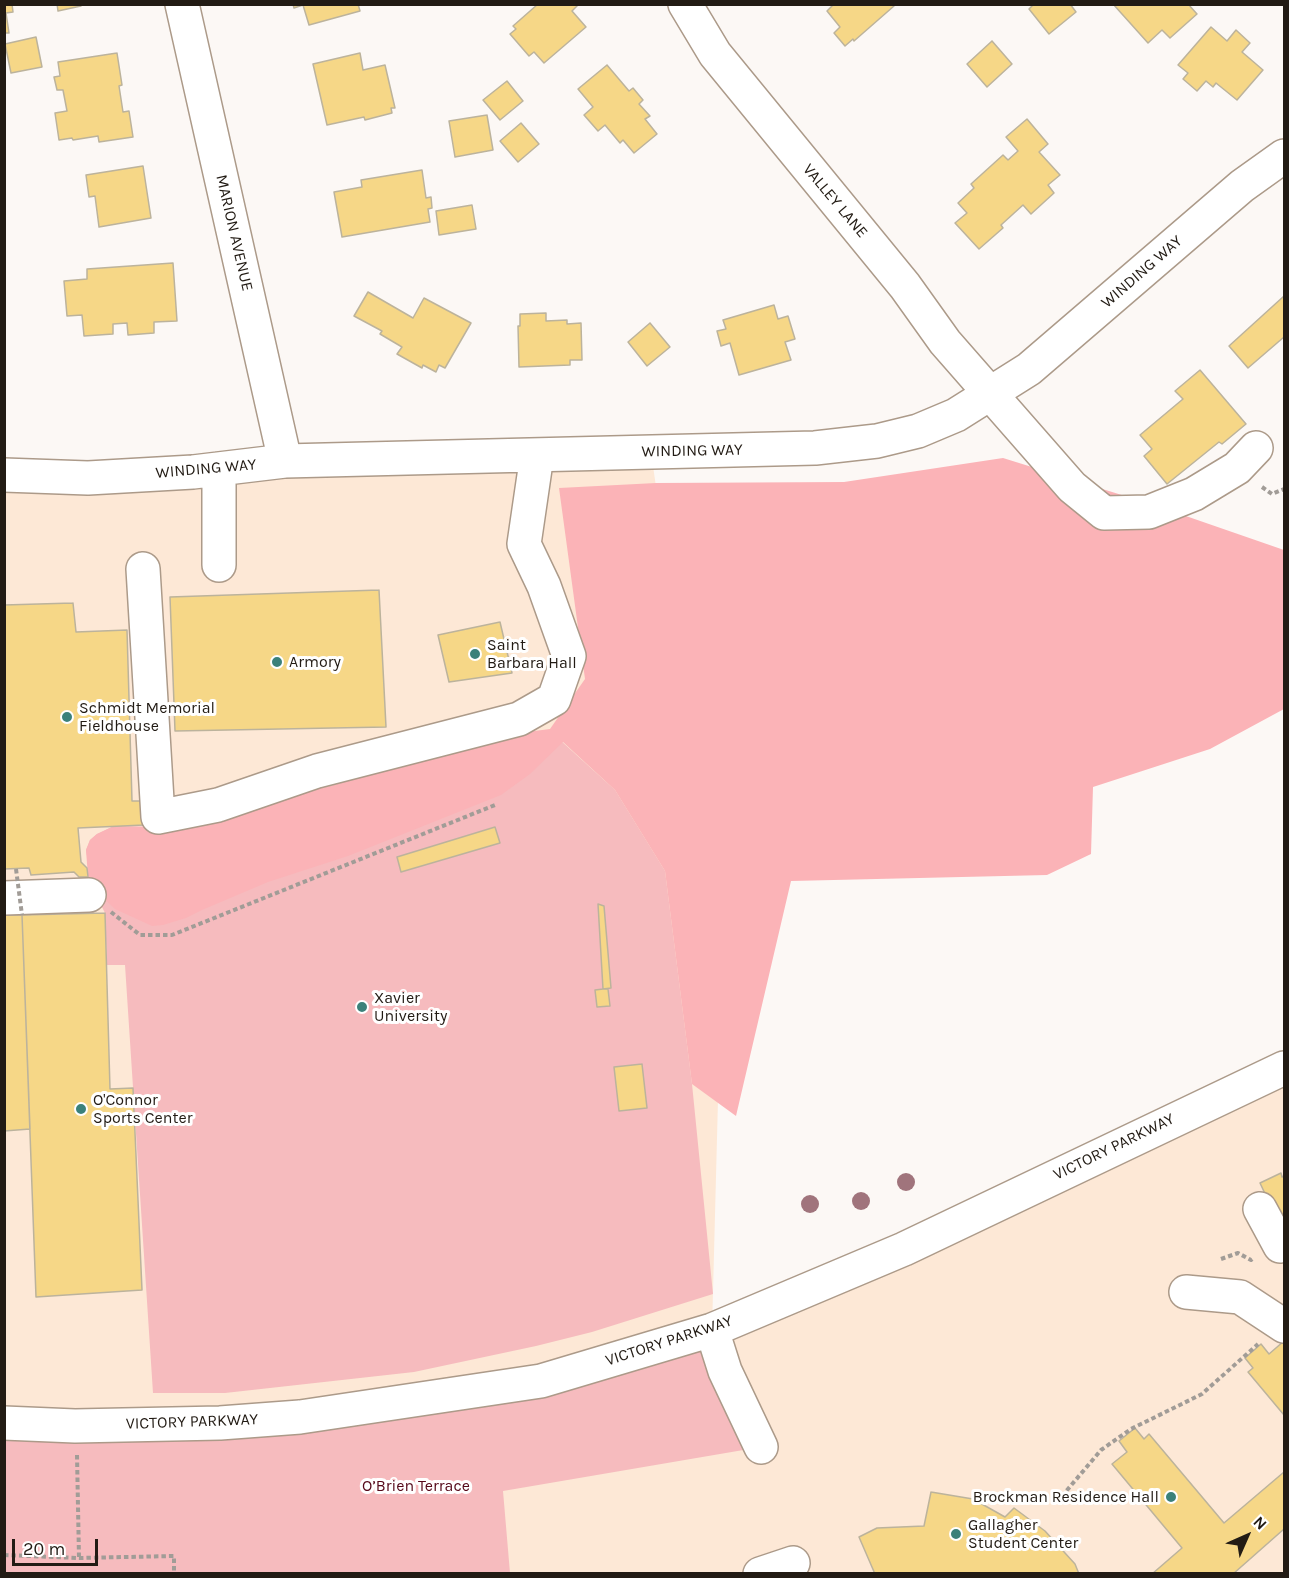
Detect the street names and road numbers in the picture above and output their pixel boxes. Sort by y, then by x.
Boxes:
street label: VALLEY LANE [798,160,872,242]
street label: MARION AVENUE [211,173,257,293]
street label: WINDING WAY [1098,232,1186,312]
street label: WINDING WAY [641,441,743,461]
street label: WINDING WAY [155,455,257,483]
street label: VICTORY PARKWAY [1050,1109,1178,1185]
street label: VICTORY PARKWAY [603,1311,735,1371]
street label: VICTORY PARKWAY [126,1410,258,1434]

